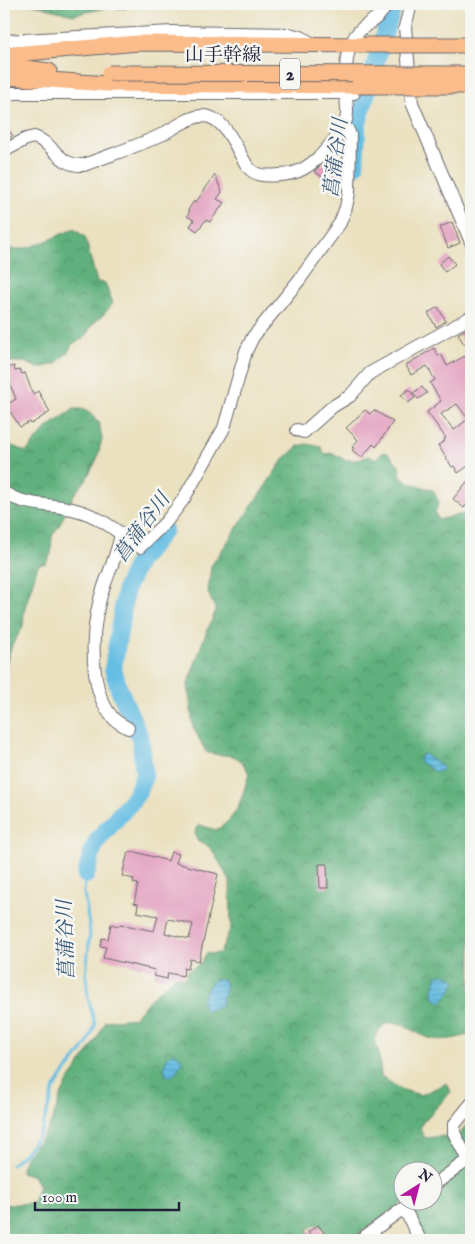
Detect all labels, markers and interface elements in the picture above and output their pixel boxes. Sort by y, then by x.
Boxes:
street label: 山手幹線 [185,44,261,68]
road number: 2 [280,59,300,90]
water label: 菖蒲谷川 [319,115,354,199]
water label: 菖蒲谷川 [109,487,177,568]
water label: 菖蒲谷川 [53,898,80,980]
north arrow [392,1162,442,1212]
text: N [414,1165,435,1187]
scale bar [35,1179,179,1211]
text: 100 m [42,1188,78,1207]

